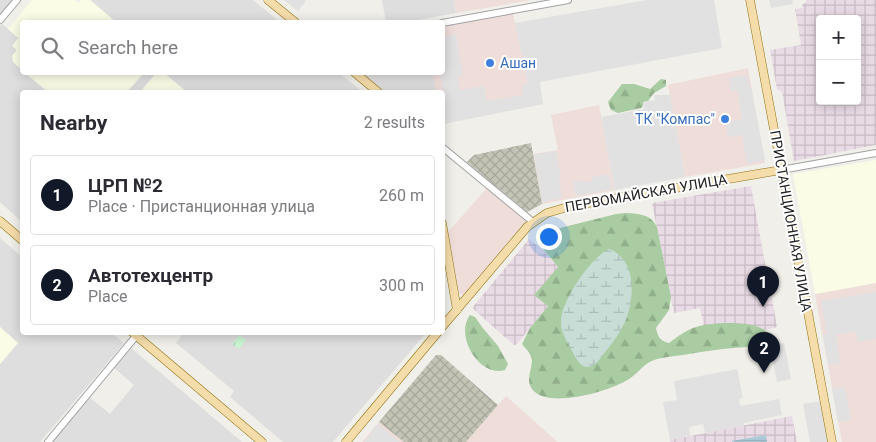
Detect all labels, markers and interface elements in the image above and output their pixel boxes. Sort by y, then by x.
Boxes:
map controls [816,15,861,105]
button: + [816,15,861,60]
search box [20,20,445,75]
icon: search [38,34,66,62]
text: Search here [78,36,178,59]
place label: Ашан [500,55,536,71]
marker: Ашан [484,57,496,69]
button: − [816,60,861,105]
text: Nearby [40,111,107,135]
place label: ТК "Компас" [635,111,715,127]
text: 2 results [364,113,425,132]
marker: ТК "Компас" [719,113,731,125]
street label: ПРИСТАНЦИОННАЯ УЛИЦА [767,129,815,313]
street label: ПЕРВОМАЙСКАЯ УЛИЦА [564,171,728,215]
text: ЦРП №2 [88,174,163,197]
text: 1 [52,186,62,205]
text: 260 m [379,186,424,205]
text: Place · Пристанционная улица [88,197,315,216]
your location [536,224,562,250]
text: Автотехцентр [88,264,213,287]
pin: 1 [747,266,779,307]
text: 2 [52,276,62,295]
text: 300 m [379,276,424,295]
text: Place [88,287,128,306]
pin: 2 [748,332,780,373]

